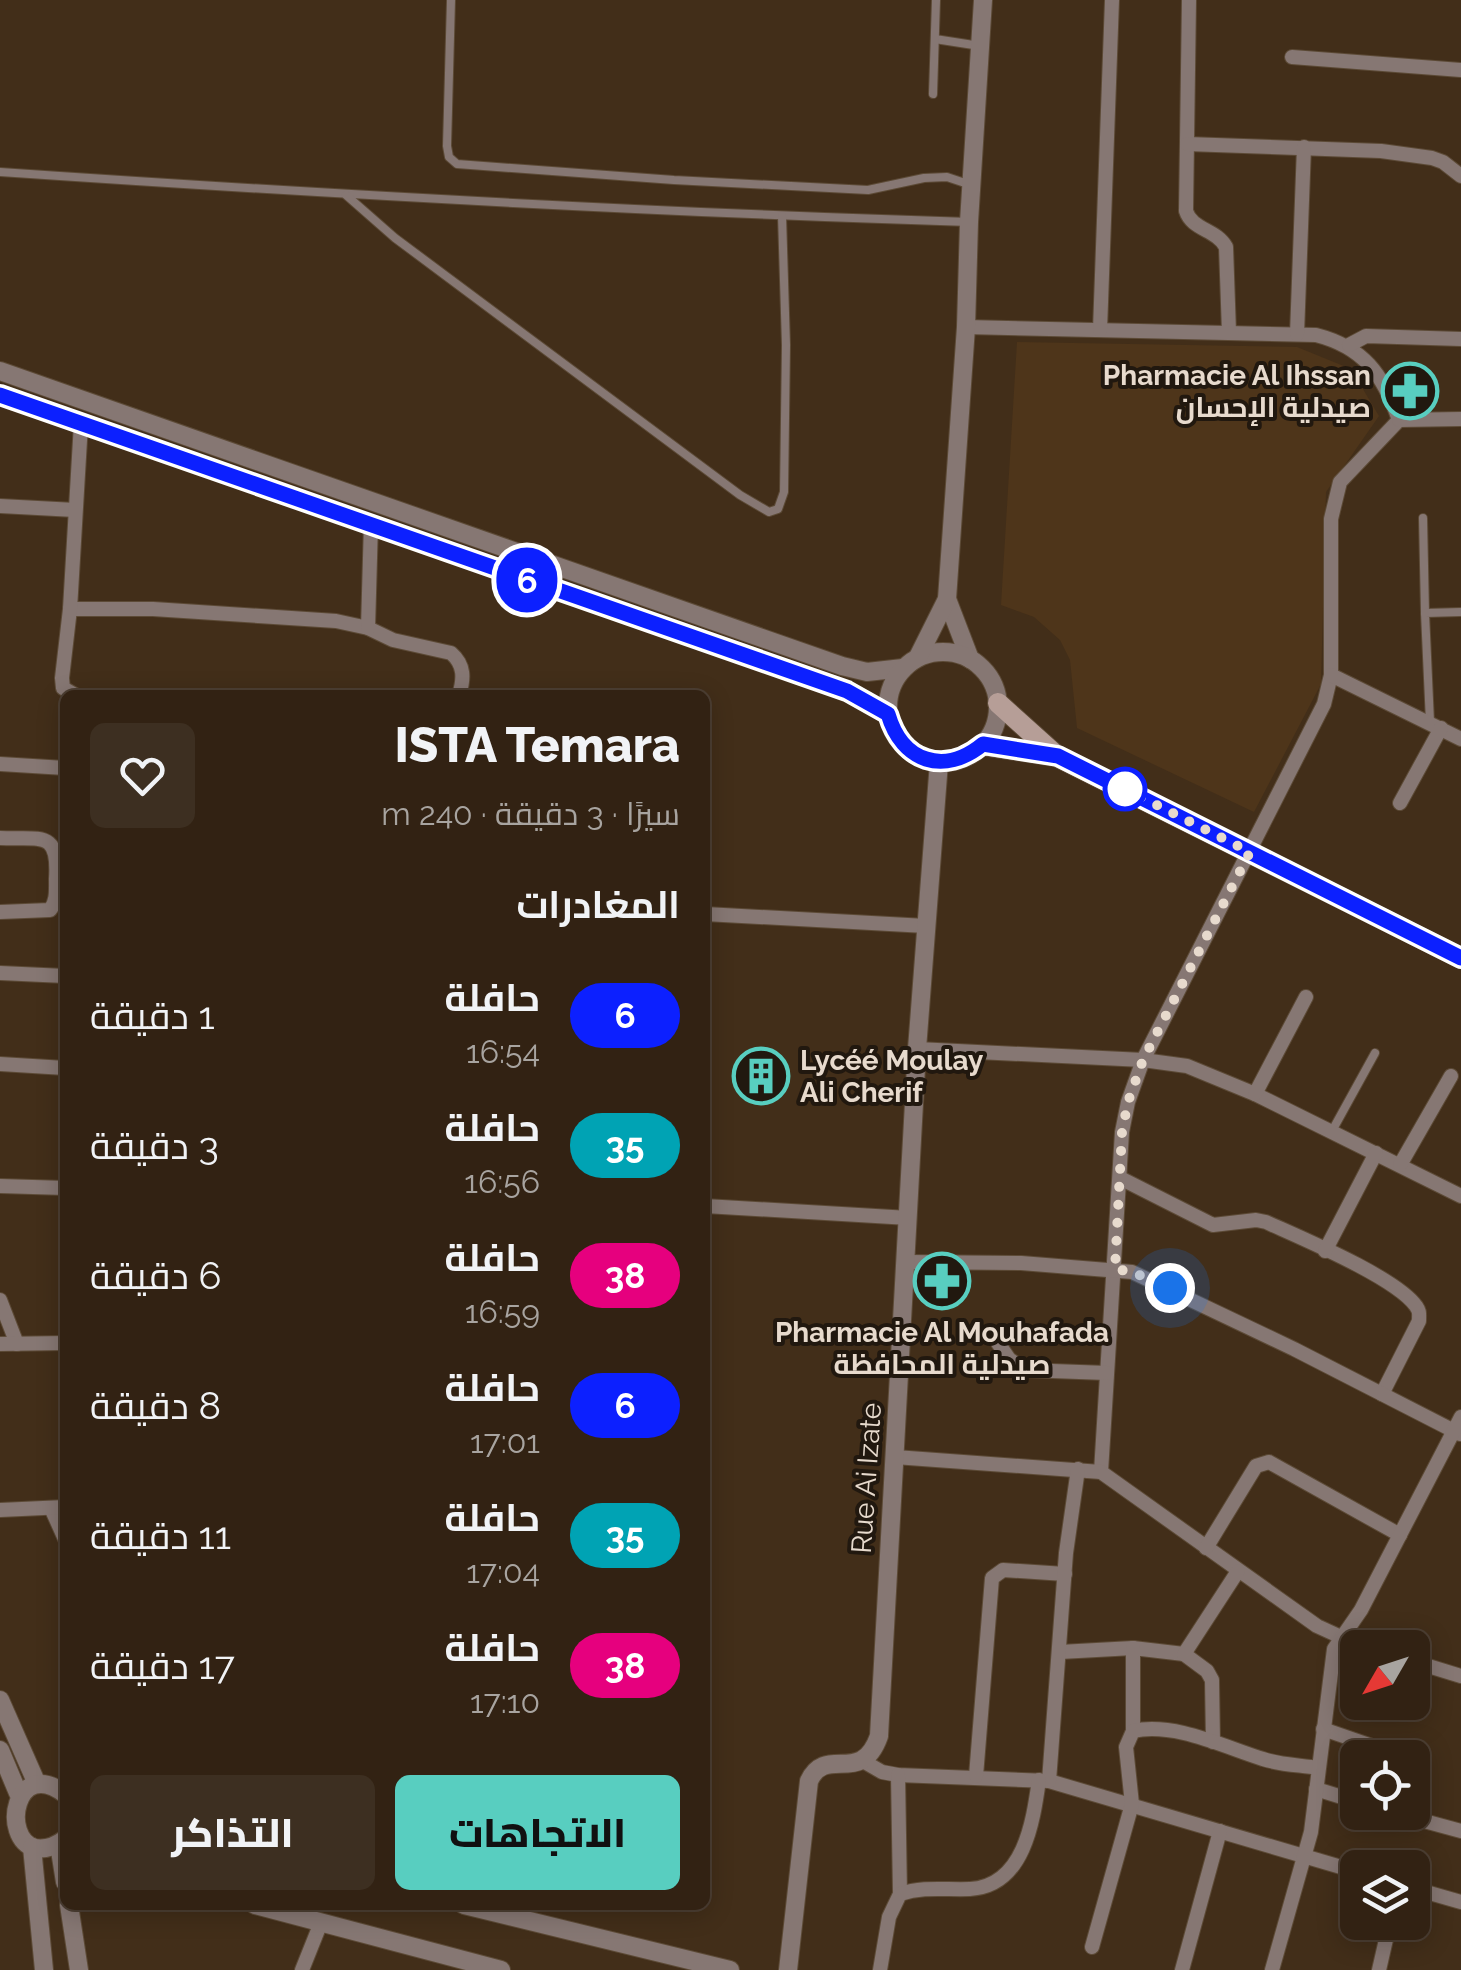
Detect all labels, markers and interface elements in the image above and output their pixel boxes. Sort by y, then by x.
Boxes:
place label: Pharmacie Al Ihssan صيدلية الإحسان [1103,359,1371,426]
pharmacy icon: Pharmacie Al Ihssan صيدلية الإحسان [1380,361,1440,421]
line badge: 6 [494,548,560,612]
text: 6 [516,560,538,601]
text: ISTA Temara [394,717,680,773]
button: heart [90,723,195,828]
unlabelled marker [1104,768,1146,810]
text: سيرًا · 3 دقيقة · 240 m [381,795,680,832]
text: المغادرات [517,882,680,927]
text: حافلة [444,975,540,1020]
text: 1 دقيقة [90,993,215,1038]
text: 6 [614,995,636,1036]
text: 16:54 [466,1033,540,1070]
place label: Lycéé Moulay Ali Cherif [800,1044,984,1109]
building icon: Lycéé Moulay Ali Cherif [731,1046,791,1106]
text: حافلة [444,1105,540,1150]
text: 3 دقيقة [90,1123,219,1168]
text: 35 [606,1125,644,1166]
text: 16:56 [464,1163,540,1200]
text: حافلة [444,1235,540,1280]
pharmacy icon: Pharmacie Al Mouhafada صيدلية المحافظة [912,1251,972,1311]
text: 6 دقيقة [90,1253,221,1298]
text: 38 [605,1255,645,1296]
your location [1145,1263,1195,1313]
text: 16:59 [465,1293,540,1330]
place label: Pharmacie Al Mouhafada صيدلية المحافظة [775,1316,1109,1381]
text: حافلة [444,1365,540,1410]
text: 8 دقيقة [90,1383,221,1428]
text: 6 [614,1385,636,1426]
street label: Rue Ai Izate [845,1402,888,1555]
text: 17:01 [470,1423,540,1460]
text: حافلة [444,1495,540,1540]
text: 11 دقيقة [90,1513,231,1558]
text: 35 [606,1515,644,1556]
text: 17:04 [466,1553,540,1590]
text: حافلة [444,1625,540,1670]
north arrow [1340,1630,1430,1720]
map controls [1340,1630,1430,1940]
text: 17 دقيقة [90,1643,235,1688]
text: 38 [605,1645,645,1686]
text: 17:10 [470,1683,540,1720]
button: locate [1340,1740,1430,1830]
button: التذاكر [90,1775,375,1890]
button: الاتجاهات [395,1775,680,1890]
button: layers [1340,1850,1430,1940]

